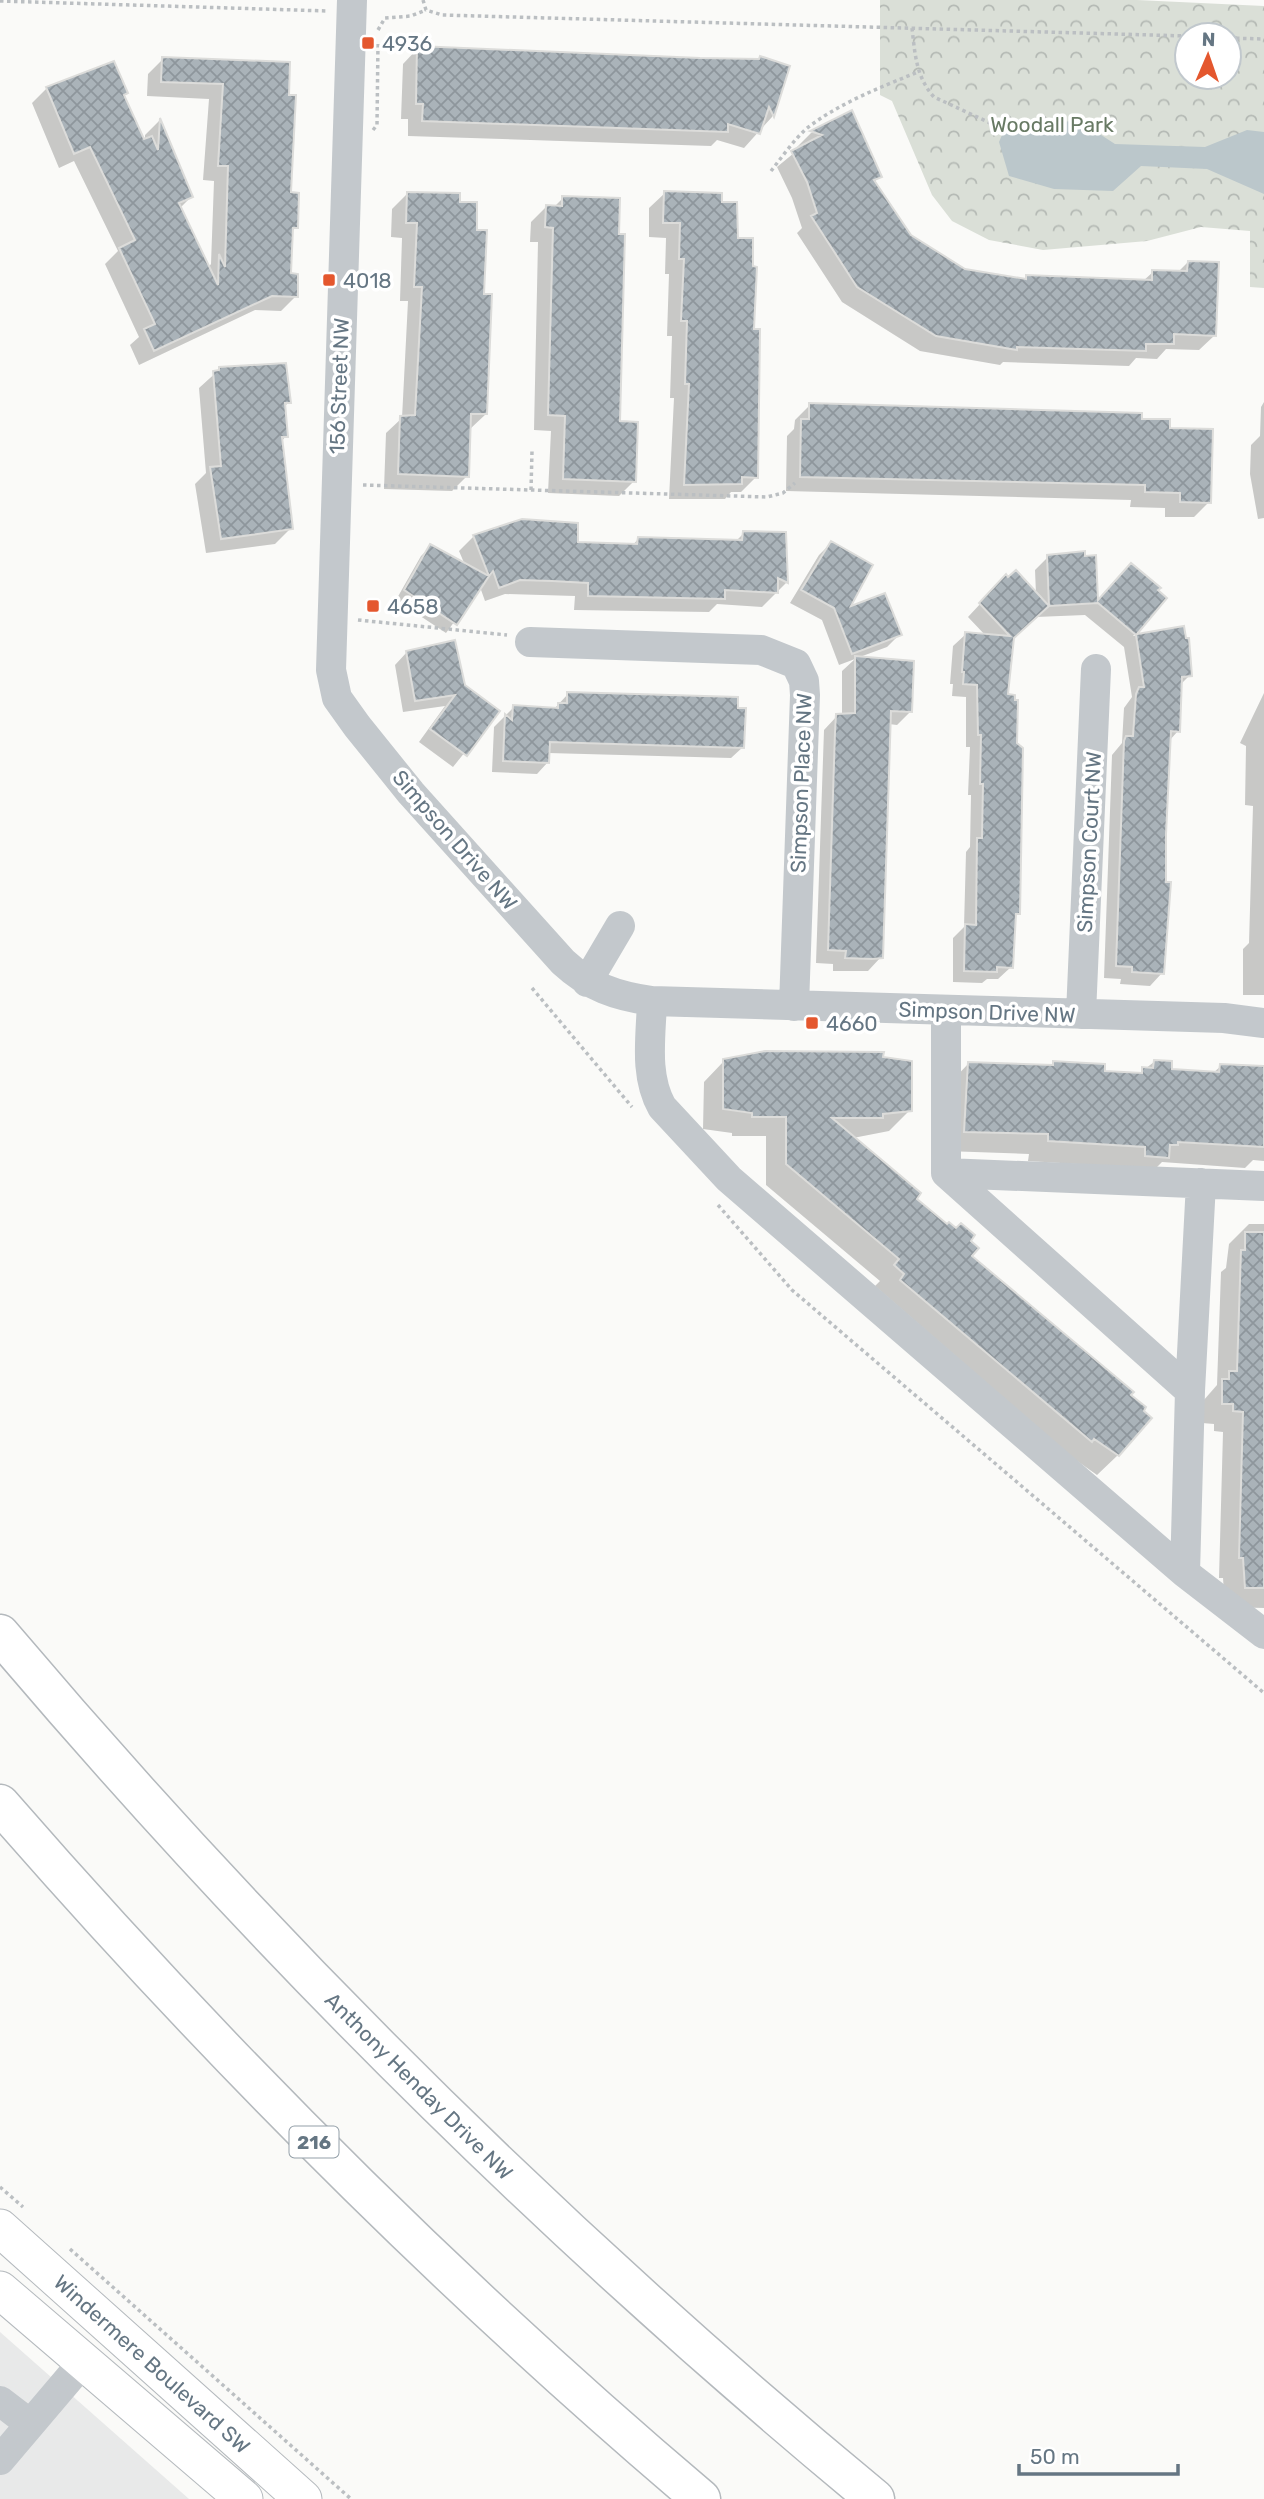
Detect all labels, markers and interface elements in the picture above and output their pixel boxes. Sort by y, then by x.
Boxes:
north arrow [1173,21,1243,91]
text: N [1201,28,1216,51]
place label: 4936 [382,31,432,56]
marker: 4936 [360,35,376,51]
park label: Woodall Park [990,112,1114,137]
place label: 4018 [343,268,392,293]
marker: 4018 [321,272,337,288]
street label: 156 Street NW [324,317,354,455]
place label: 4658 [387,594,439,619]
marker: 4658 [365,598,381,614]
street label: Simpson Place NW [785,693,817,873]
street label: Simpson Court NW [1072,751,1106,933]
street label: Simpson Drive NW [387,765,523,915]
street label: Simpson Drive NW [898,996,1076,1028]
place label: 4660 [826,1011,878,1036]
marker: 4660 [804,1015,820,1031]
street label: Anthony Henday Drive NW [320,1987,518,2185]
road number: 216 [290,2126,338,2158]
street label: Windermere Boulevard SW [49,2269,255,2459]
scale bar [1019,2432,1178,2476]
text: 50 m [1030,2444,1080,2469]

